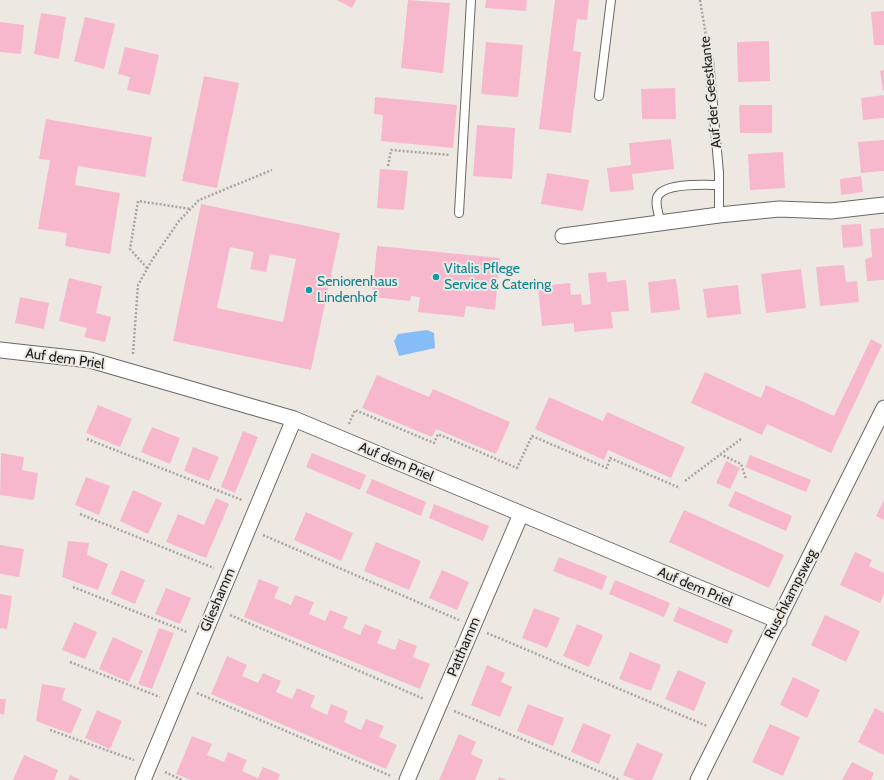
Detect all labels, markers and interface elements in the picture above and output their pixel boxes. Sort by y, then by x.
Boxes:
street label: Auf der Geestkante [697,35,725,149]
place label: Vitalis Pflege Service & Catering [444,261,551,294]
marker: Vitalis Pflege Service & Catering [431,272,441,282]
place label: Seniorenhaus Lindenhof [317,274,398,306]
marker: Seniorenhaus Lindenhof [304,285,314,295]
street label: Auf dem Priel [24,345,106,373]
street label: Auf dem Priel [356,439,436,485]
street label: Ruschkampsweg [761,546,821,642]
street label: Auf dem Priel [655,564,735,610]
street label: Glieshamm [197,566,239,634]
street label: Patthamm [444,615,484,679]

